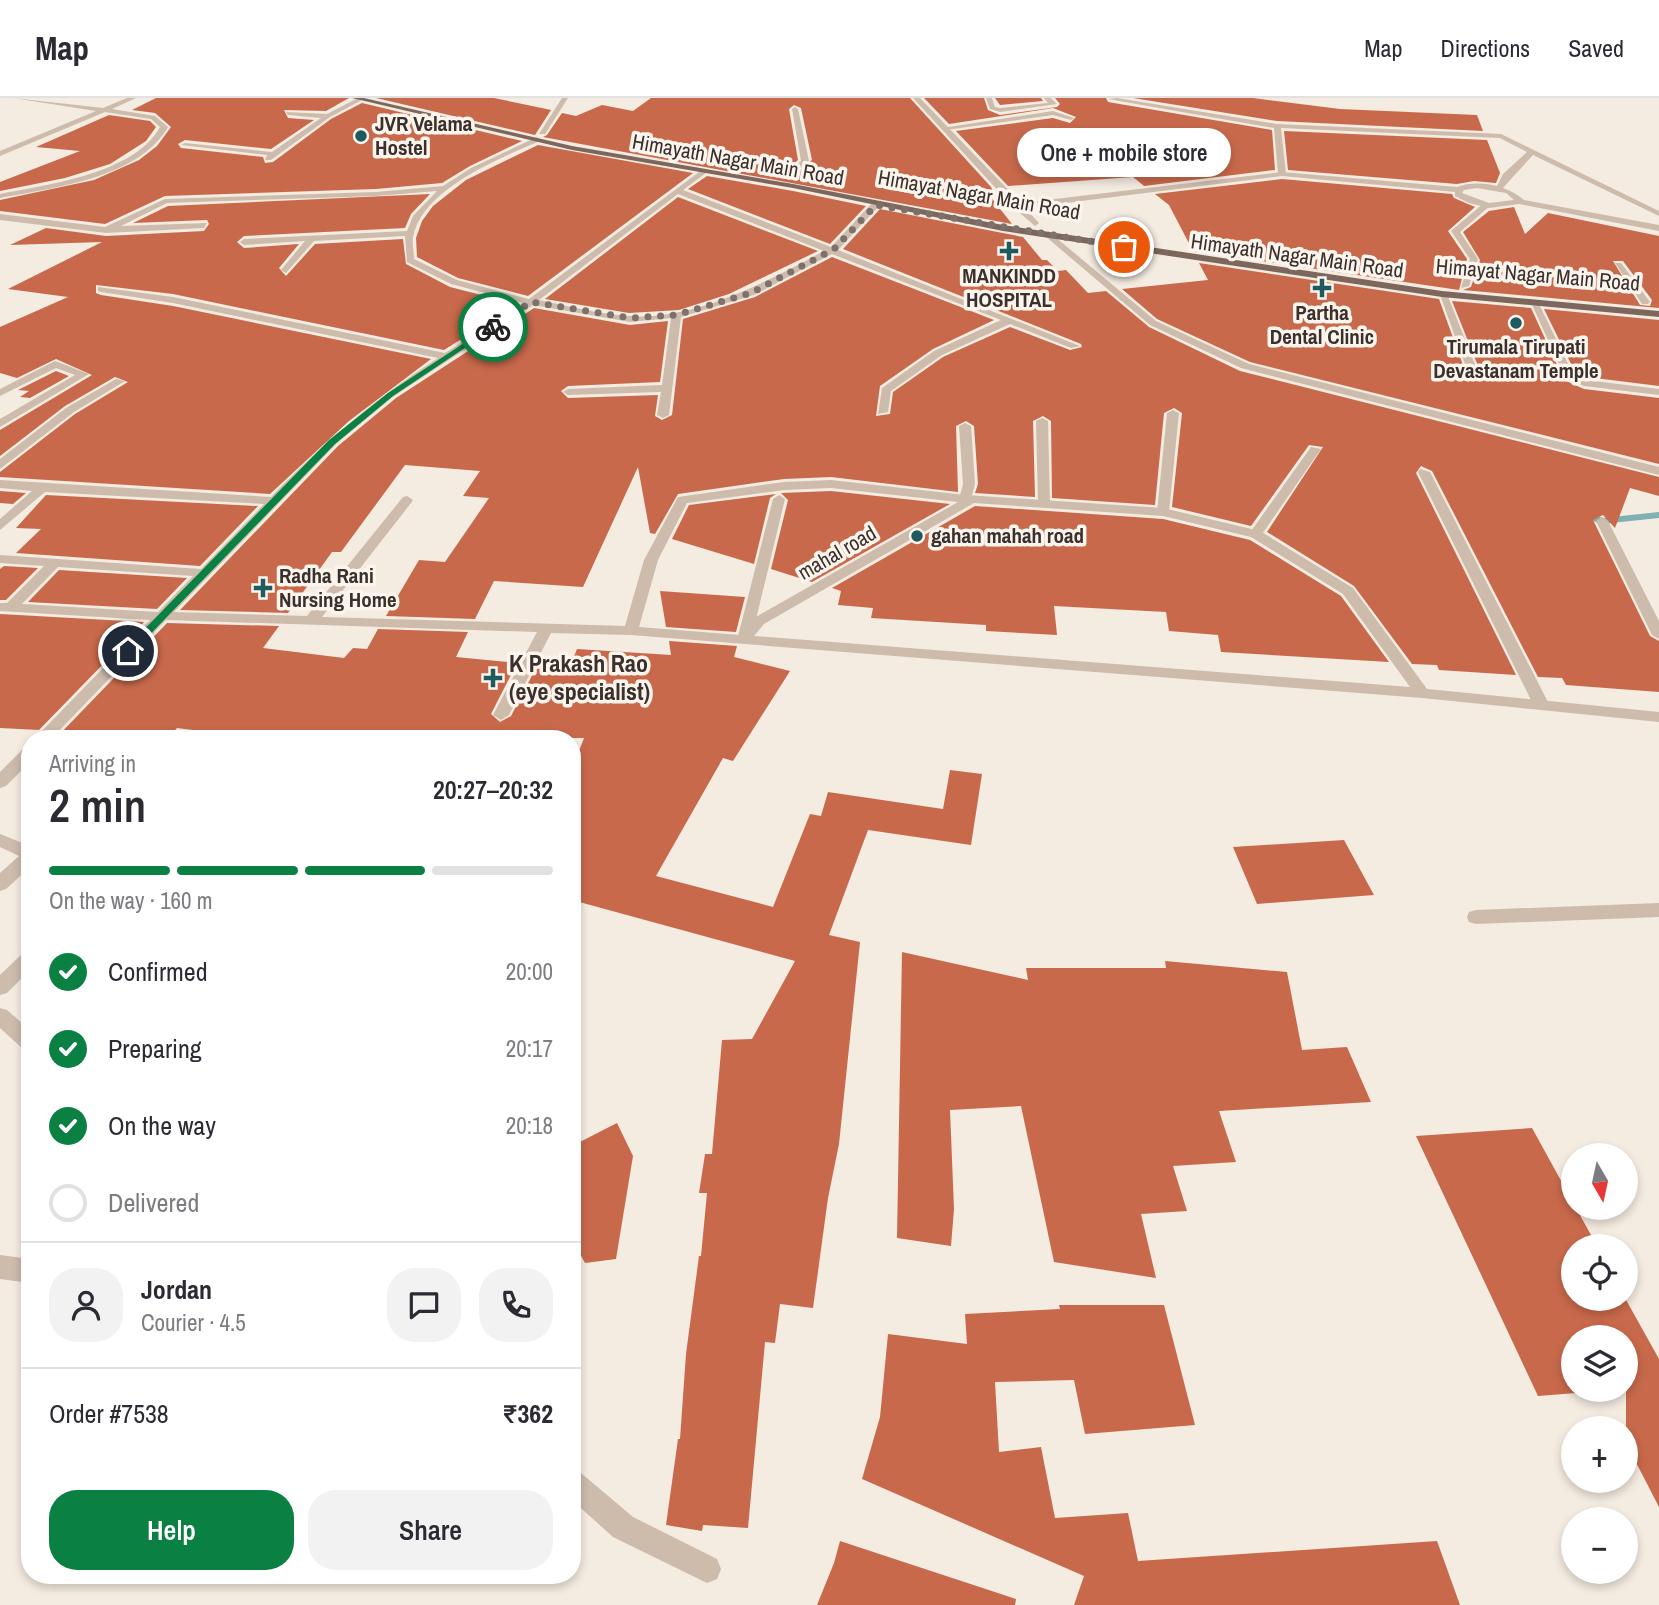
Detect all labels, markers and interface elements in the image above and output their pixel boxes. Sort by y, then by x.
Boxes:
text: Map [35,26,89,70]
text: Map [1364,32,1402,64]
text: Directions [1440,32,1530,64]
text: Saved [1568,32,1624,64]
place label: JVR Velama Hostel [375,109,473,162]
street label: Himayath Nagar Main Road [630,127,846,192]
marker: JVR Velama Hostel [353,128,369,144]
callout: One + mobile store [1017,128,1231,177]
text: One + mobile store [1040,137,1208,168]
street label: Himayat Nagar Main Road [876,162,1082,227]
pin [1094,217,1154,277]
street label: Himayath Nagar Main Road [1189,226,1405,285]
icon: bag [1105,228,1143,266]
marker: MANKINDD HOSPITAL [999,241,1019,261]
street label: Himayat Nagar Main Road [1435,251,1641,298]
place label: MANKINDD HOSPITAL [962,261,1056,314]
marker: Partha Dental Clinic [1312,278,1332,298]
courier [458,292,528,362]
place label: Partha Dental Clinic [1270,298,1374,351]
icon: bike [474,308,512,346]
marker: Tirumala Tirupati Devastanam Temple [1508,315,1524,331]
place label: Tirumala Tirupati Devastanam Temple [1433,332,1599,385]
street label: mahal road [792,518,881,587]
place label: gahan mahah road [931,521,1084,550]
marker: gahan mahah road [909,528,925,544]
place label: Radha Rani Nursing Home [279,561,397,614]
marker: Radha Rani Nursing Home [253,578,273,598]
pin [98,621,158,681]
icon: home [109,632,147,670]
place label: K Prakash Rao (eye specialist) [509,647,650,707]
marker: K Prakash Rao (eye specialist) [483,668,503,688]
text: Arriving in [49,748,136,779]
text: 20:27–20:32 [433,772,553,807]
text: 2 min [49,774,146,836]
text: On the way · 160 m [49,885,213,916]
icon: check [49,953,87,991]
text: Confirmed [108,954,208,989]
text: 20:00 [506,956,553,987]
icon: check [49,1030,87,1068]
text: Preparing [108,1031,202,1066]
text: 20:17 [506,1033,553,1064]
icon: check [49,1107,87,1145]
text: On the way [108,1108,216,1143]
text: 20:18 [506,1110,553,1141]
north arrow [1561,1143,1638,1220]
map controls [1561,1143,1638,1584]
text: Delivered [108,1185,199,1220]
button: locate [1561,1234,1638,1311]
button: person [49,1268,123,1342]
button: chat [387,1268,461,1342]
button: phone [479,1268,553,1342]
text: Jordan [141,1272,212,1307]
text: Courier · 4.5 [141,1307,246,1338]
button: layers [1561,1325,1638,1402]
text: Order #7538 [49,1396,169,1431]
text: ₹362 [502,1396,553,1431]
button: + [1561,1416,1638,1493]
button: Help [49,1490,294,1570]
button: Share [308,1490,553,1570]
button: − [1561,1507,1638,1584]

